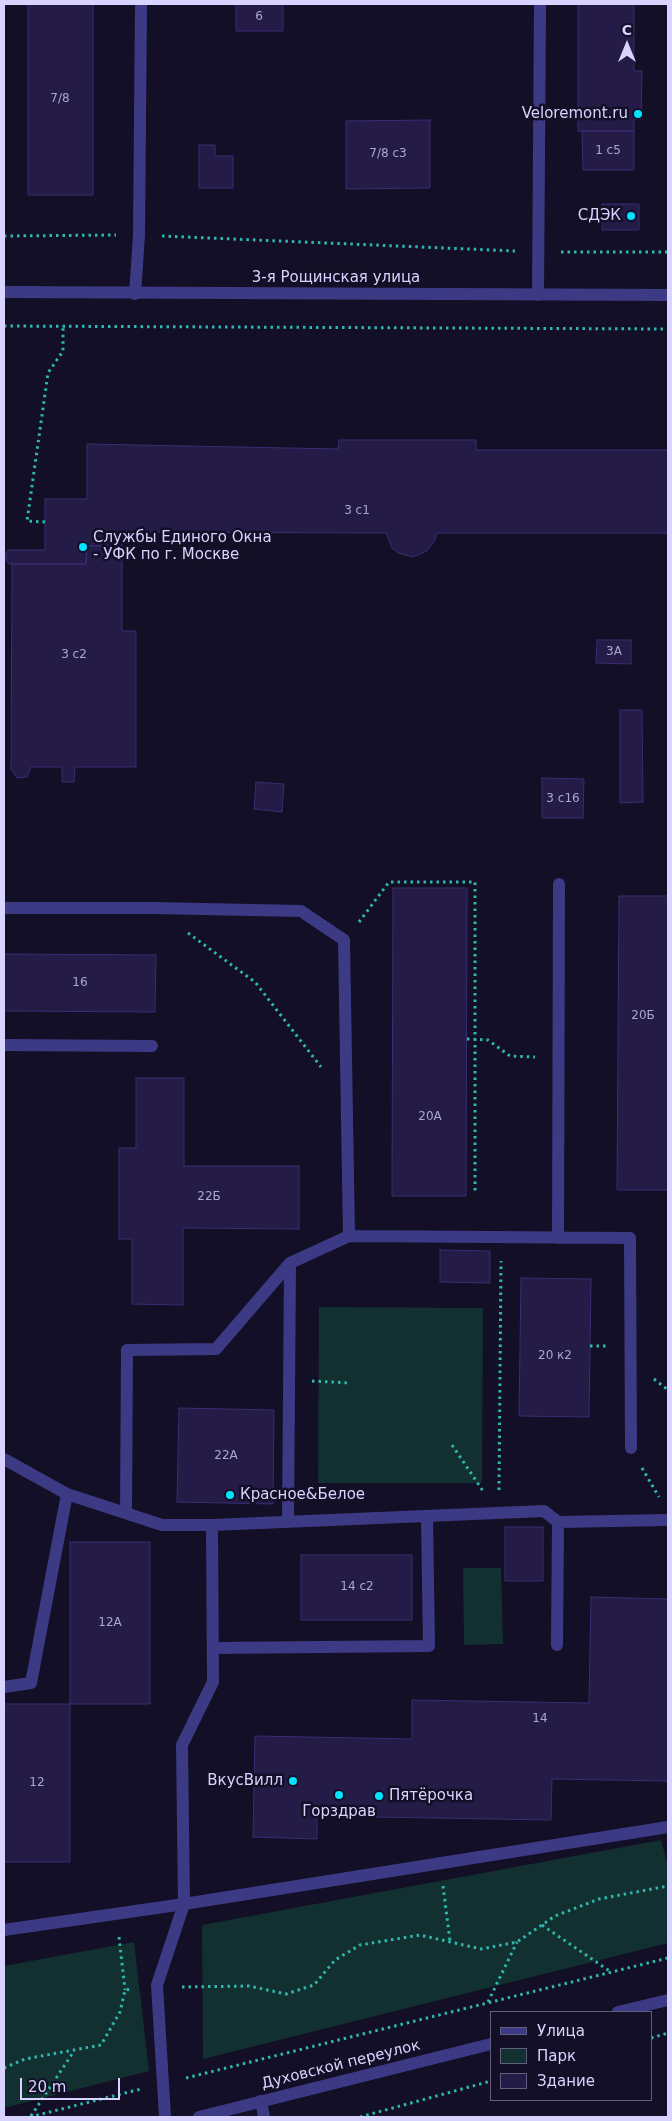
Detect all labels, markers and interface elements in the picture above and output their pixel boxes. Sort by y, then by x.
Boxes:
house number: 6 [255,10,263,24]
north arrow [602,20,652,70]
text: С [622,22,632,38]
house number: 7/8 [50,92,70,106]
place label: Veloremont.ru [522,105,628,123]
marker: Veloremont.ru [632,108,644,120]
house number: 1 с5 [595,144,621,158]
house number: 7/8 с3 [369,147,407,161]
place label: СДЭК [578,207,621,225]
marker: СДЭК [625,210,637,222]
street label: 3-я Рощинская улица [252,269,420,287]
house number: 3 с1 [344,504,370,518]
place label: Службы Единого Окна - УФК по г. Москве [93,529,272,564]
marker: Службы Единого Окна - УФК по г. Москве [77,541,89,553]
house number: 3А [606,645,622,659]
house number: 3 с2 [61,648,87,662]
house number: 3 с16 [546,792,580,806]
house number: 16 [72,976,88,990]
house number: 20Б [631,1009,655,1023]
house number: 20А [418,1110,442,1124]
house number: 22Б [197,1190,221,1204]
house number: 20 к2 [538,1349,572,1363]
house number: 22А [214,1449,238,1463]
place label: Красное&Белое [240,1486,365,1504]
marker: Красное&Белое [224,1489,236,1501]
house number: 14 с2 [340,1580,374,1594]
house number: 12А [98,1616,122,1630]
house number: 14 [532,1712,548,1726]
place label: ВкусВилл [207,1772,283,1790]
marker: ВкусВилл [287,1775,299,1787]
house number: 12 [29,1776,45,1790]
place label: Пятёрочка [389,1787,473,1805]
marker: Горздрав [333,1789,345,1801]
marker: Пятёрочка [373,1790,385,1802]
place label: Горздрав [302,1803,376,1821]
legend [490,2011,652,2101]
text: Улица [537,2022,585,2040]
street label: Духовской переулок [260,2037,422,2093]
text: Парк [537,2047,576,2065]
scale bar [22,2068,122,2100]
text: Здание [537,2072,595,2090]
text: 20 m [28,2078,66,2096]

